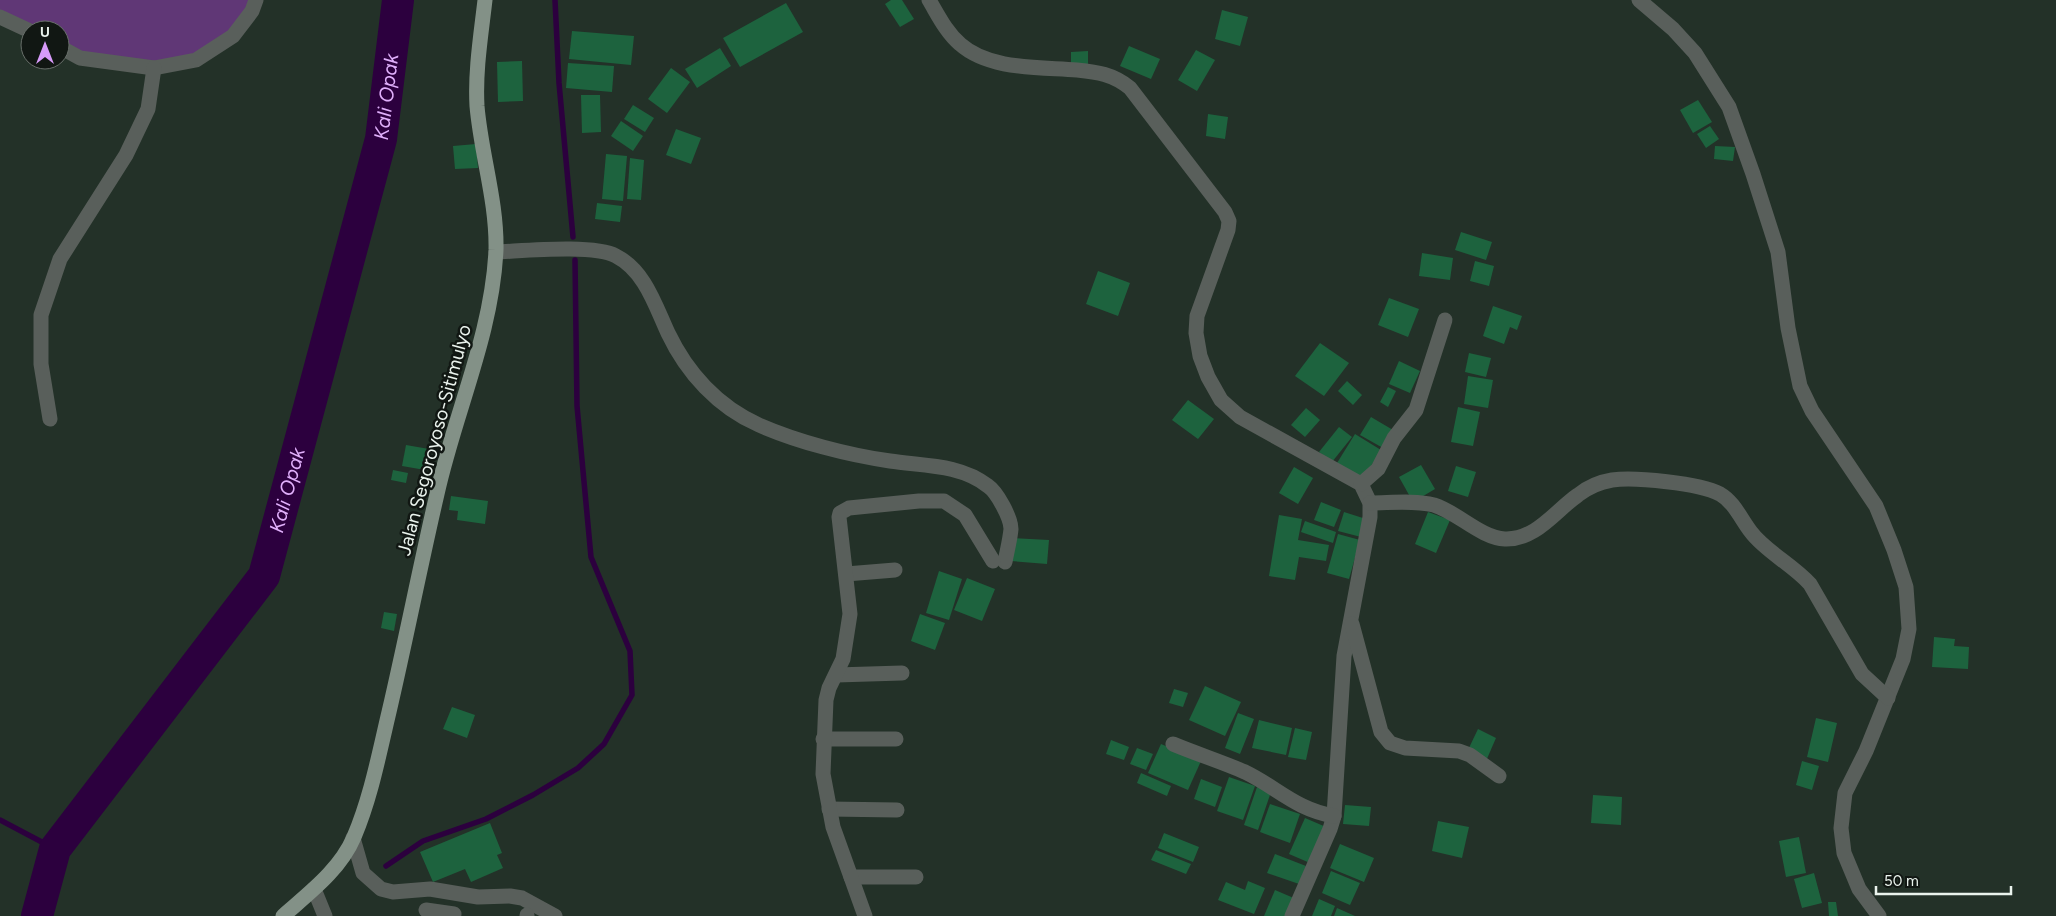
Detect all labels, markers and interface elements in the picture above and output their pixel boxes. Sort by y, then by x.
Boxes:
north arrow [20,20,70,70]
text: U [40,24,50,41]
water label: Kali Opak [369,51,403,141]
street label: Jalan Segoroyoso-Sitimulyo [392,322,476,558]
water label: Kali Opak [264,444,310,535]
scale bar [1876,864,2011,896]
text: 50 m [1884,872,1919,890]

